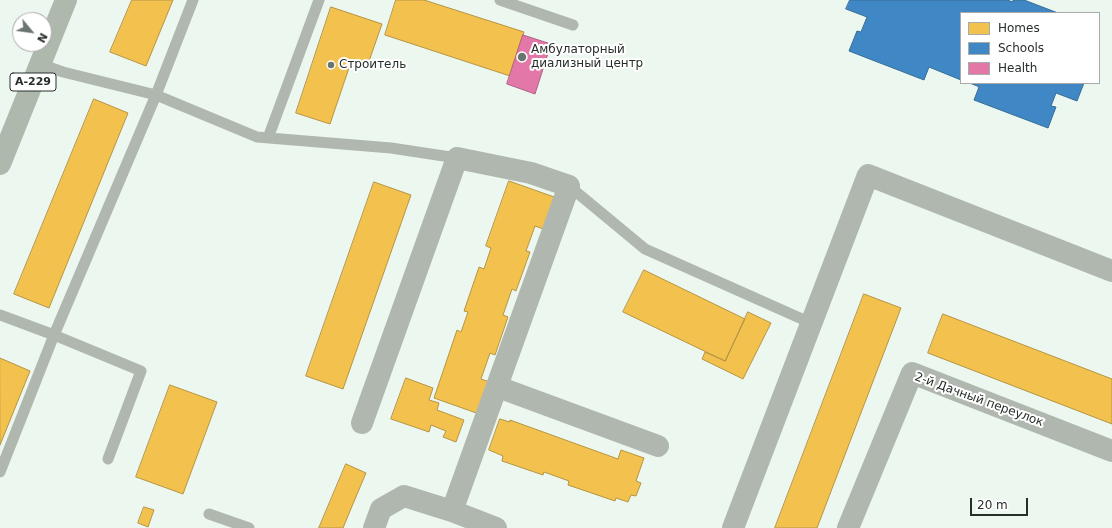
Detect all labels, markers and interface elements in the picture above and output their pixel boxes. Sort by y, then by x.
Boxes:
north arrow [12,12,52,52]
legend [960,12,1100,84]
text: Homes [998,21,1040,35]
text: N [34,30,50,45]
text: Schools [998,41,1044,55]
place label: Амбулаторный диализный центр [531,43,643,71]
marker: Амбулаторный диализный центр [516,51,528,63]
place label: Строитель [339,58,406,72]
marker: Строитель [326,60,336,70]
text: Health [998,61,1037,75]
road number: А-229 [10,73,56,91]
street label: 2-й Дачный переулок [913,370,1045,430]
scale bar [972,490,1030,516]
text: 20 m [977,498,1008,512]

